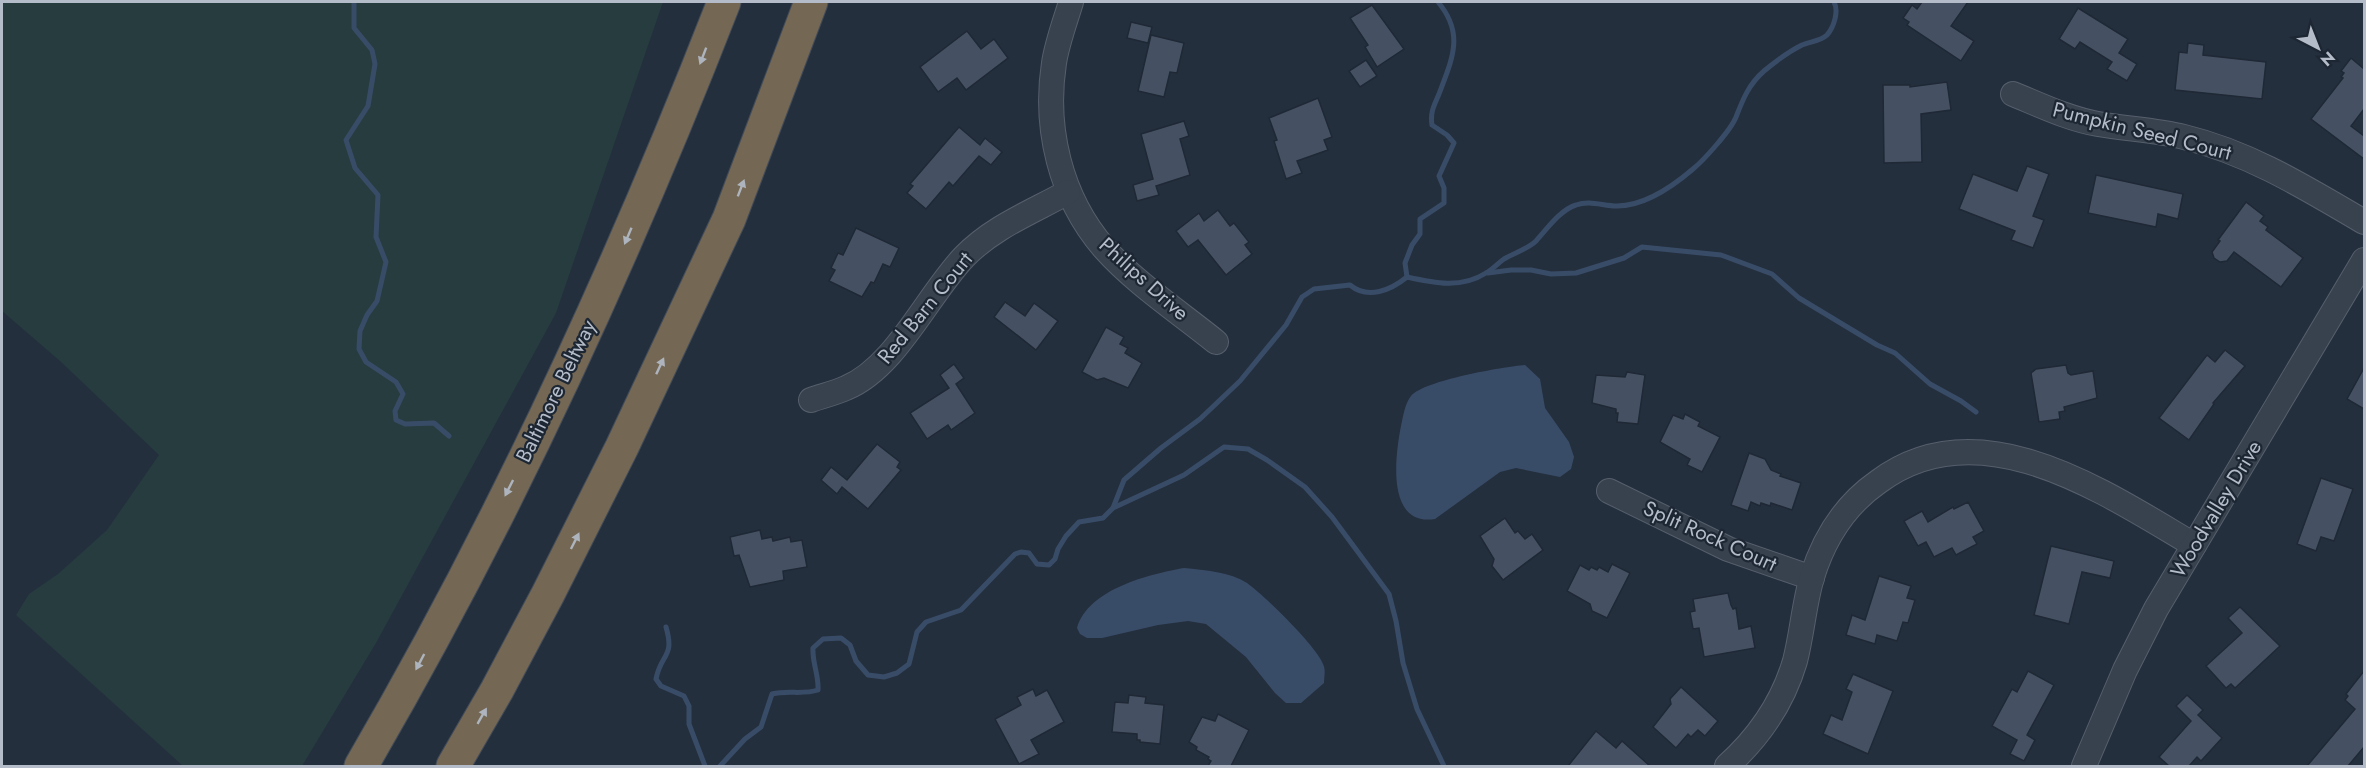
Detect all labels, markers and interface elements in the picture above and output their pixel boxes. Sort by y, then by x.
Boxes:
north arrow [2288,18,2348,78]
text: N [2315,46,2340,72]
one-way arrow [697,47,707,65]
street label: Pumpkin Seed Court [2050,94,2234,168]
one-way arrow [736,179,746,197]
one-way arrow [623,227,632,245]
street label: Philips Drive [1092,230,1196,328]
street label: Red Barn Court [870,246,980,370]
street label: Baltimore Beltway [509,314,604,467]
one-way arrow [655,357,664,374]
street label: Woodvalley Drive [2163,434,2269,583]
one-way arrow [504,480,514,497]
street label: Split Rock Court [1639,493,1781,579]
one-way arrow [570,533,579,550]
one-way arrow [415,654,425,671]
one-way arrow [477,708,488,724]

